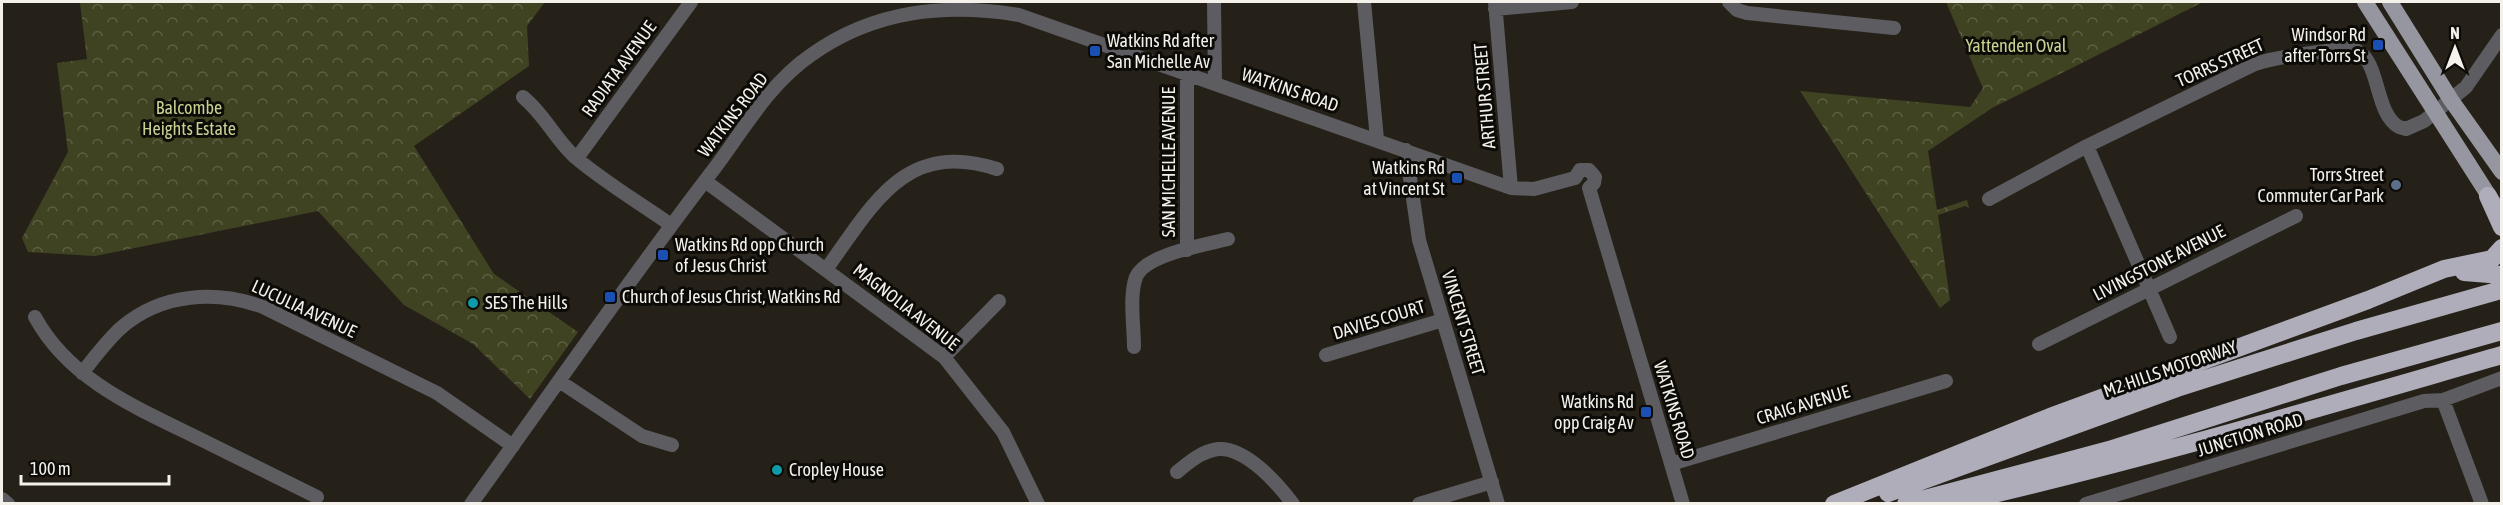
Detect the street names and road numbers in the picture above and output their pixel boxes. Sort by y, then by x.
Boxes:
street label: RADIATA AVENUE [577,17,660,121]
street label: TORRS STREET [2173,34,2267,91]
street label: ARTHUR STREET [1469,42,1500,150]
street label: WATKINS ROAD [1239,63,1341,116]
street label: WATKINS ROAD [693,68,772,161]
street label: SAN MICHELLE AVENUE [1158,87,1179,237]
street label: LIVINGSTONE AVENUE [2089,220,2229,305]
street label: MAGNOLIA AVENUE [849,259,964,355]
street label: VINCENT STREET [1438,268,1489,378]
street label: LUCULIA AVENUE [249,275,360,342]
street label: DAVIES COURT [1330,296,1428,344]
street label: M2 HILLS MOTORWAY [2100,336,2239,401]
street label: WATKINS ROAD [1650,358,1699,461]
street label: CRAIG AVENUE [1754,380,1852,429]
street label: JUNCTION ROAD [2194,408,2305,461]

